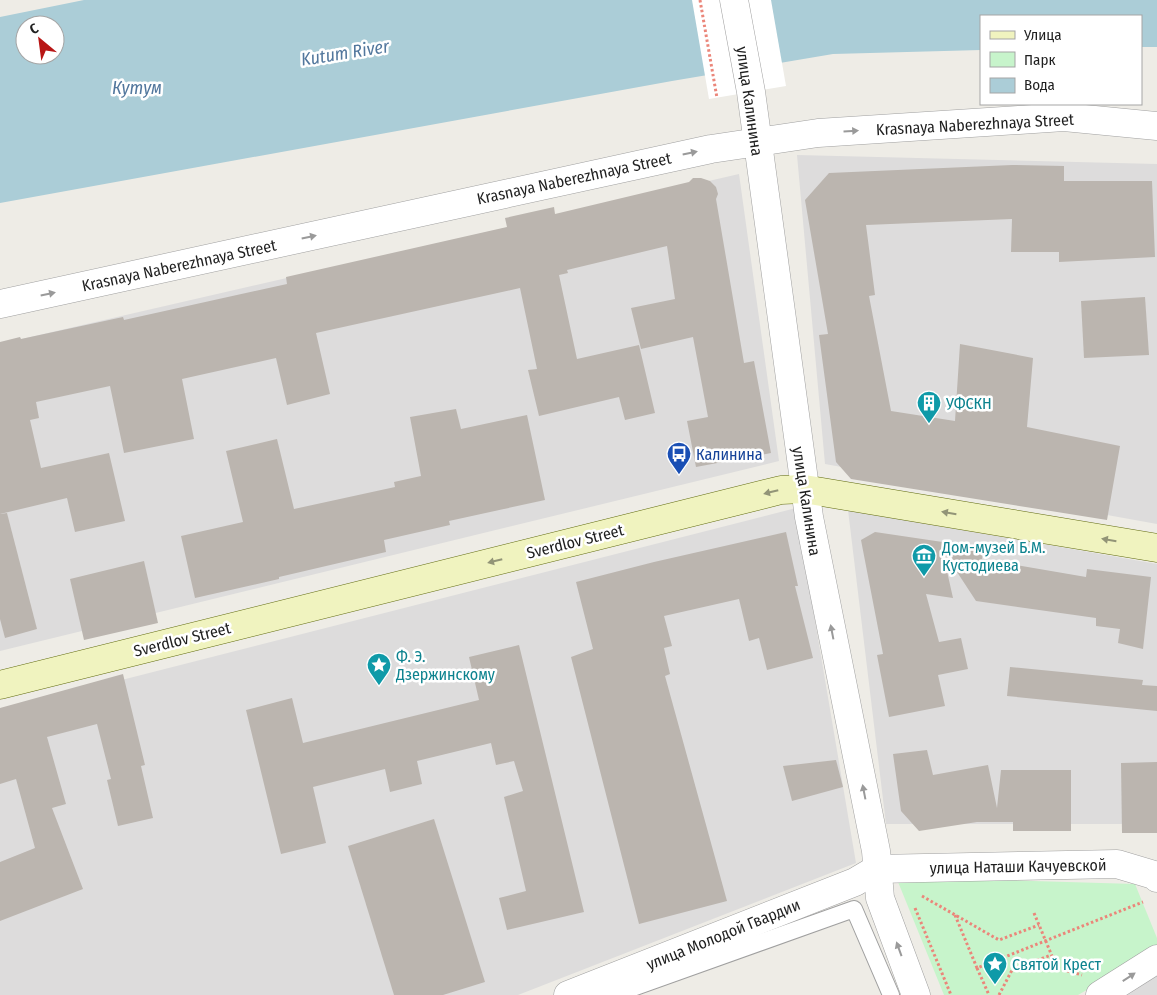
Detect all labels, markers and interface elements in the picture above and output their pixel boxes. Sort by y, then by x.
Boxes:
north arrow [15,15,65,65]
legend [980,15,1142,105]
text: С [27,20,42,38]
text: Улица [1023,26,1062,44]
water label: Kutum River [299,35,391,71]
street label: улица Калинина [732,45,767,157]
text: Парк [1024,51,1055,69]
text: Вода [1024,76,1055,94]
water label: Кутум [112,77,162,99]
street label: Krasnaya Naberezhnaya Street [876,110,1075,139]
one-way arrow [843,126,859,134]
street label: Krasnaya Naberezhnaya Street [475,148,674,208]
one-way arrow [682,149,697,157]
one-way arrow [301,232,317,240]
street label: Krasnaya Naberezhnaya Street [80,235,279,295]
one-way arrow [40,290,55,298]
building icon: УФСКН [916,390,942,424]
place label: УФСКН [945,394,992,413]
bus stop icon: Калинина [666,441,692,475]
place label: Калинина [696,445,763,464]
street label: улица Калинина [788,445,825,557]
one-way arrow [764,488,779,496]
one-way arrow [940,509,956,517]
street label: Sverdlov Street [525,520,626,563]
one-way arrow [1101,536,1117,544]
place label: Дом-музей Б.М. Кустодиева [941,538,1046,575]
museum icon: Дом-музей Б.М. Кустодиева [911,543,937,577]
one-way arrow [487,557,502,565]
street label: Sverdlov Street [132,618,233,661]
one-way arrow [827,624,835,640]
place label: Ф. Э. Дзержинскому [395,647,496,684]
place icon: Ф. Э. Дзержинскому [366,652,392,686]
one-way arrow [859,783,867,799]
street label: улица Наташи Качуевской [929,855,1107,878]
street label: улица Молодой Гвардии [644,895,803,974]
one-way arrow [895,941,903,956]
place icon: Святой Крест [982,951,1008,985]
place label: Святой Крест [1012,955,1102,974]
one-way arrow [1122,972,1135,982]

